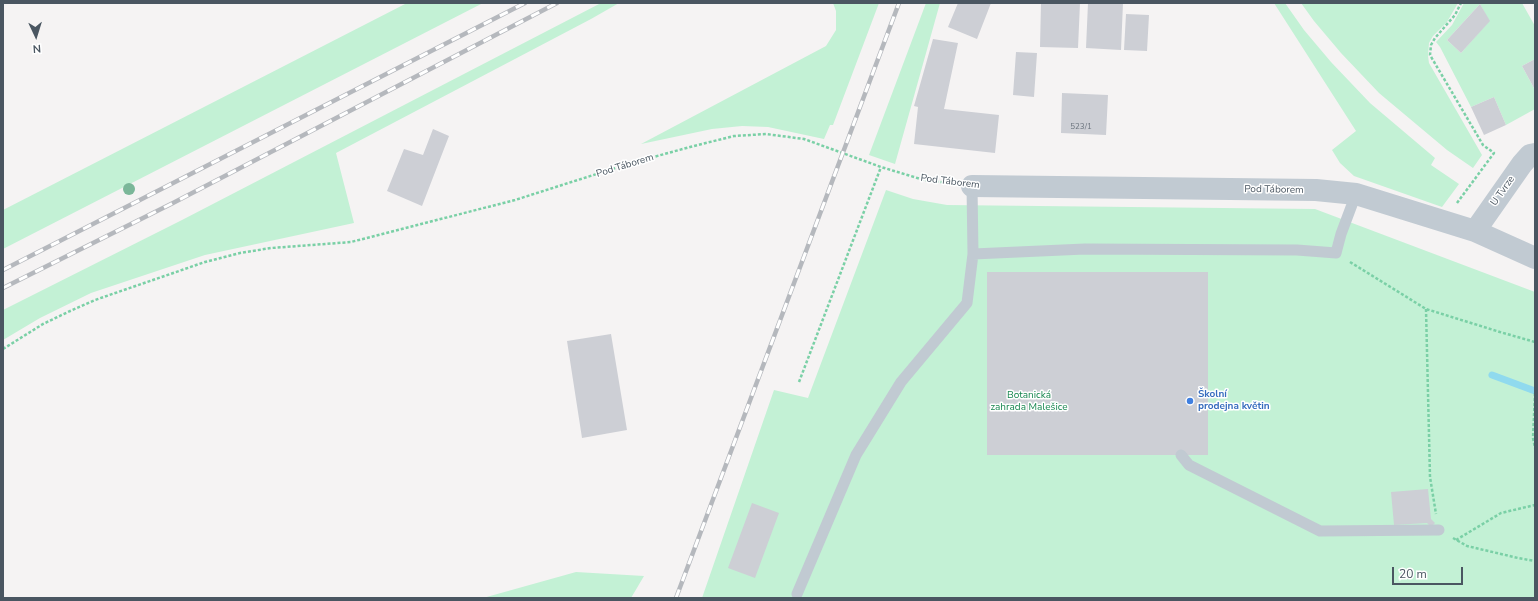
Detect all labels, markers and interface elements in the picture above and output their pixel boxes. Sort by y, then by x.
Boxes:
north arrow [16,16,56,56]
text: N [32,41,42,56]
house number: 523/1 [1070,122,1092,132]
street label: Pod Táborem [595,152,655,180]
street label: Pod Táborem [920,172,980,192]
street label: U Tvrze [1488,174,1518,208]
street label: Pod Táborem [1244,183,1304,197]
place label: Školní prodejna květin [1198,389,1270,412]
park label: Botanická zahrada Malešice [990,390,1068,414]
marker: Školní prodejna květin [1185,396,1195,406]
scale bar [1394,559,1465,585]
text: 20 m [1399,566,1427,582]

